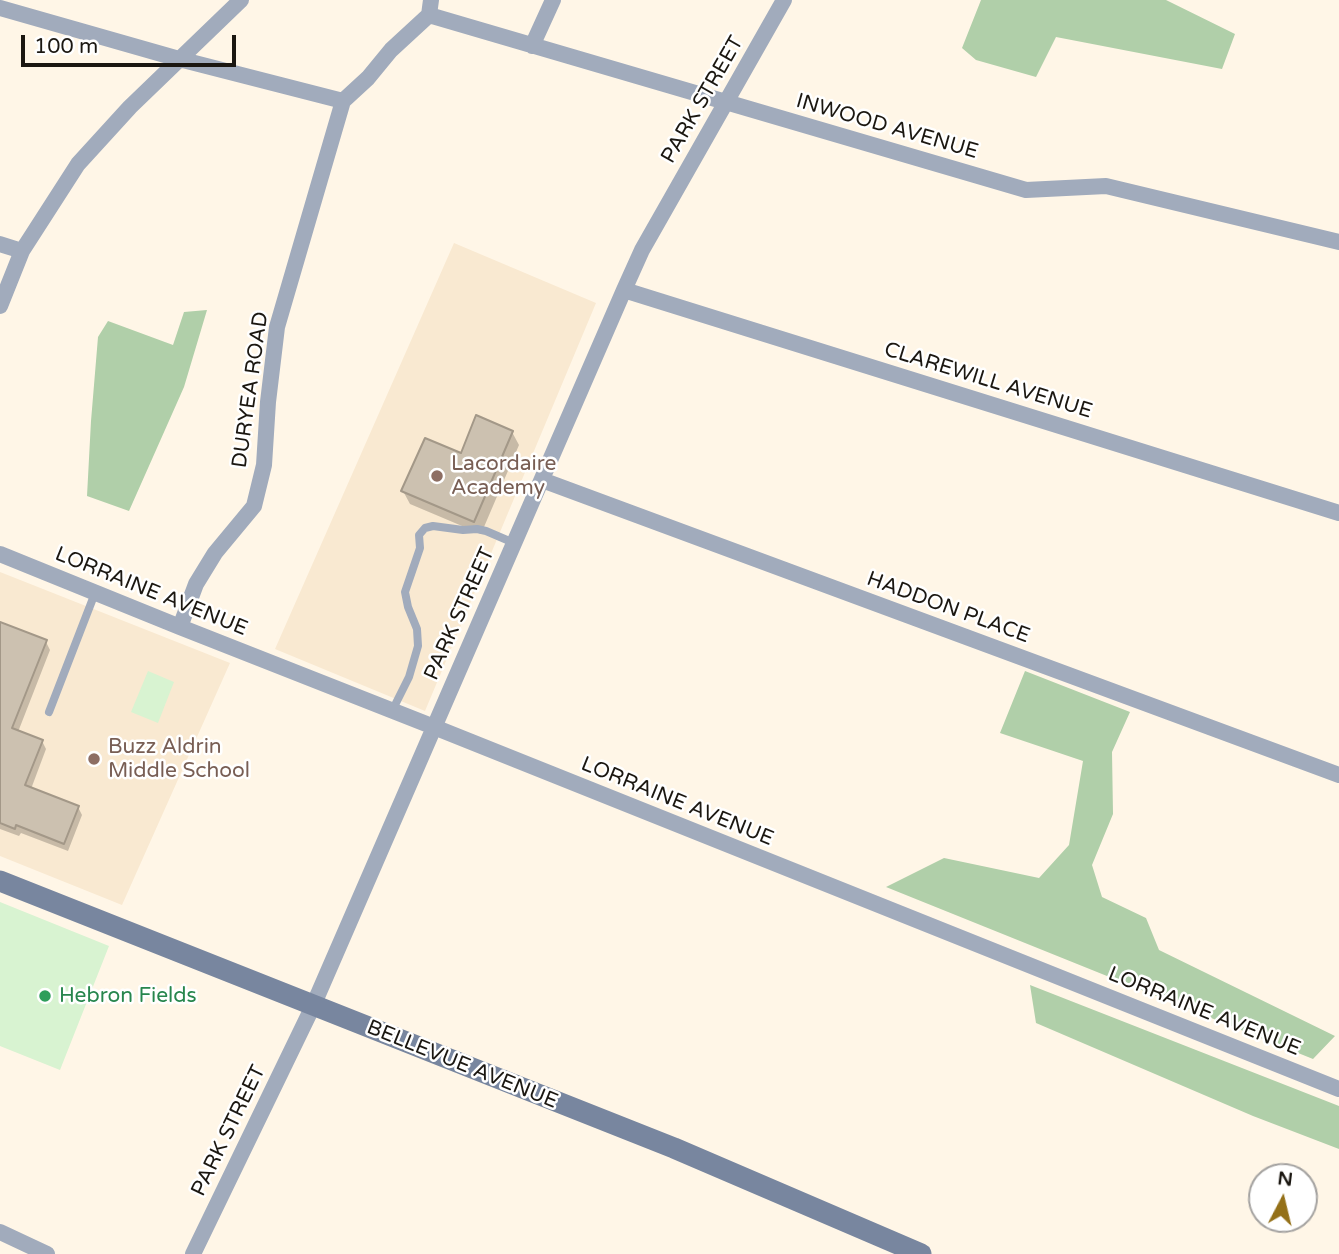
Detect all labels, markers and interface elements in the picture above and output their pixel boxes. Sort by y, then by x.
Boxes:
scale bar [24,21,240,65]
street label: PARK STREET [656,32,750,168]
text: 100 m [34,34,98,59]
street label: INWOOD AVENUE [793,89,981,165]
street label: DURYEA ROAD [228,310,274,470]
street label: CLAREWILL AVENUE [881,337,1095,425]
place label: Lacordaire Academy [451,451,556,501]
marker: Lacordaire Academy [429,468,445,484]
street label: LORRAINE AVENUE [51,542,251,642]
street label: PARK STREET [419,544,501,684]
street label: HADDON PLACE [863,567,1033,649]
place label: Buzz Aldrin Middle School [108,734,250,784]
marker: Buzz Aldrin Middle School [86,751,102,767]
street label: LORRAINE AVENUE [577,752,777,852]
street label: LORRAINE AVENUE [1104,962,1304,1062]
place label: Hebron Fields [59,983,197,1009]
marker: Hebron Fields [37,988,53,1004]
street label: BELLEVUE AVENUE [363,1015,561,1115]
street label: PARK STREET [186,1061,272,1201]
north arrow [1248,1163,1318,1233]
text: N [1276,1167,1294,1191]

